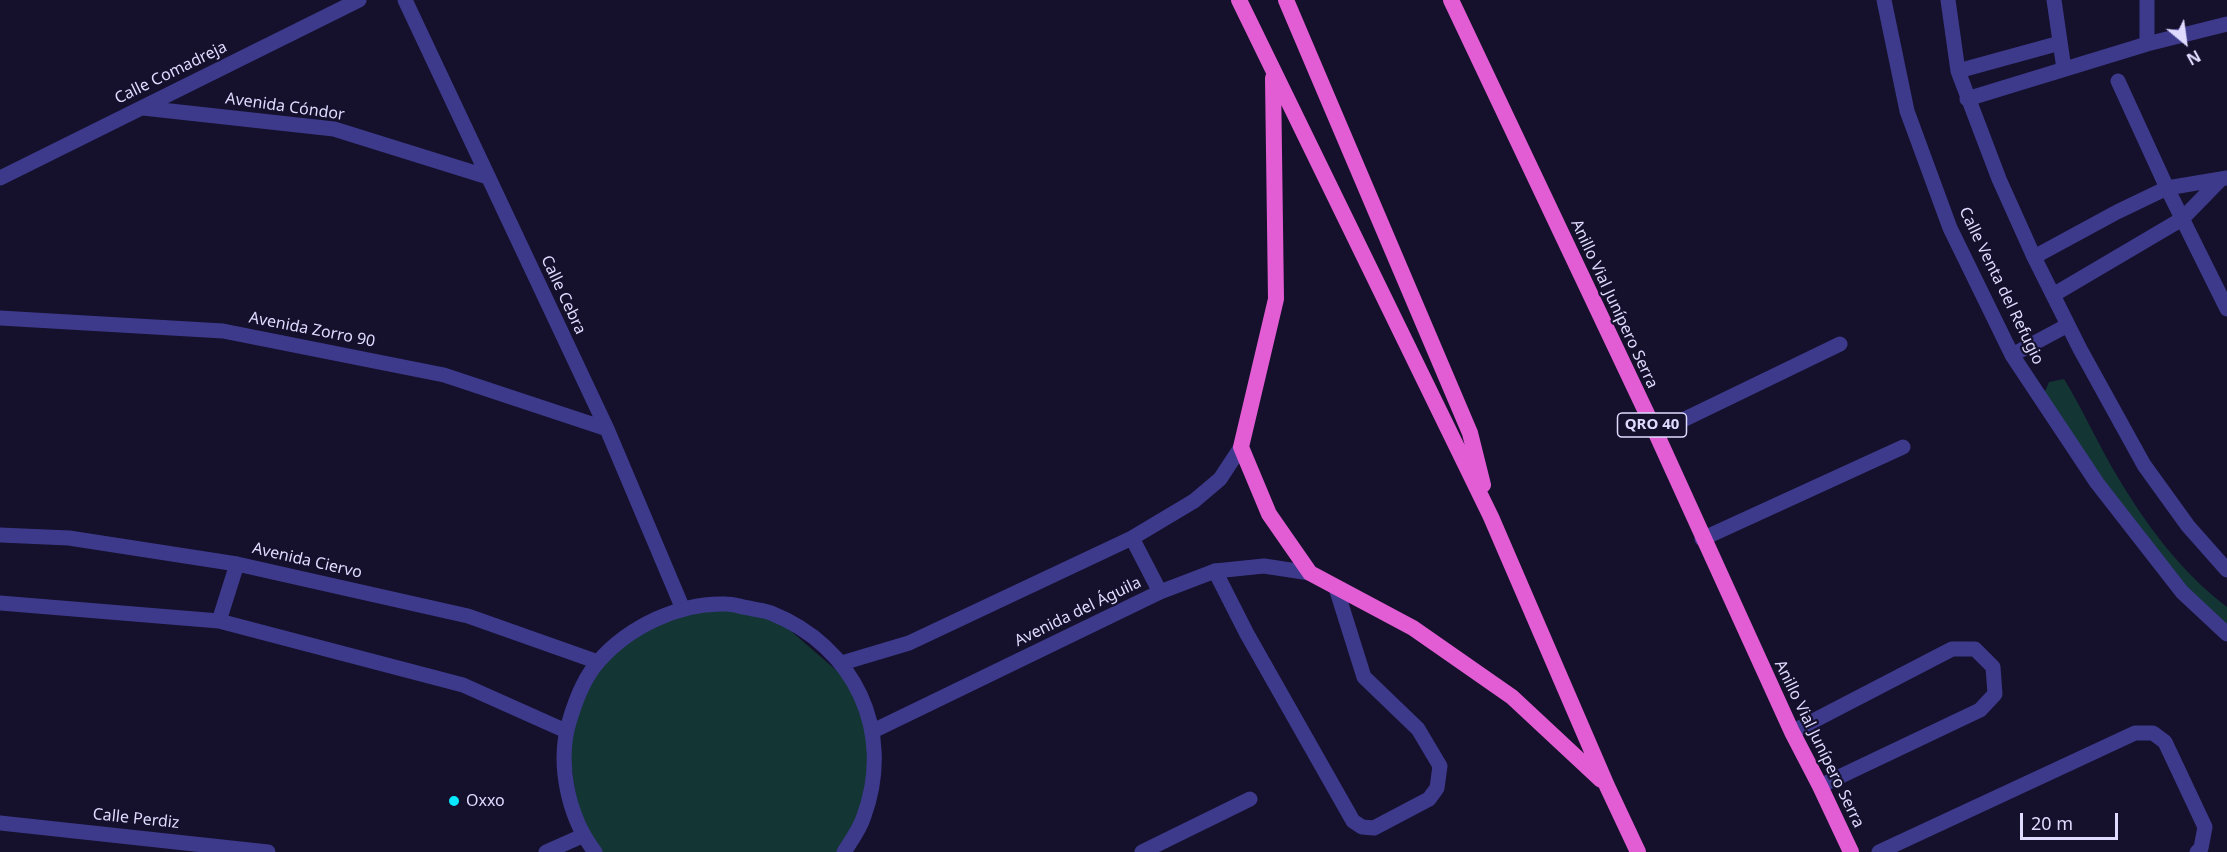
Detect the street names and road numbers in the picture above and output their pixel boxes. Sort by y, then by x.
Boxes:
street label: Calle Comadreja [112,38,230,108]
street label: Avenida Cóndor [224,89,346,125]
street label: Calle Venta del Refugio [1954,204,2048,368]
street label: Anillo Vial Junípero Serra [1566,216,1662,392]
street label: Calle Cebra [536,253,590,337]
street label: Avenida Zorro 90 [247,308,377,352]
road number: QRO 40 [1618,413,1686,437]
street label: Avenida Ciervo [250,539,364,583]
street label: Avenida del Águila [1011,573,1145,651]
street label: Anillo Vial Junípero Serra [1770,657,1868,831]
street label: Calle Perdiz [92,805,180,833]

